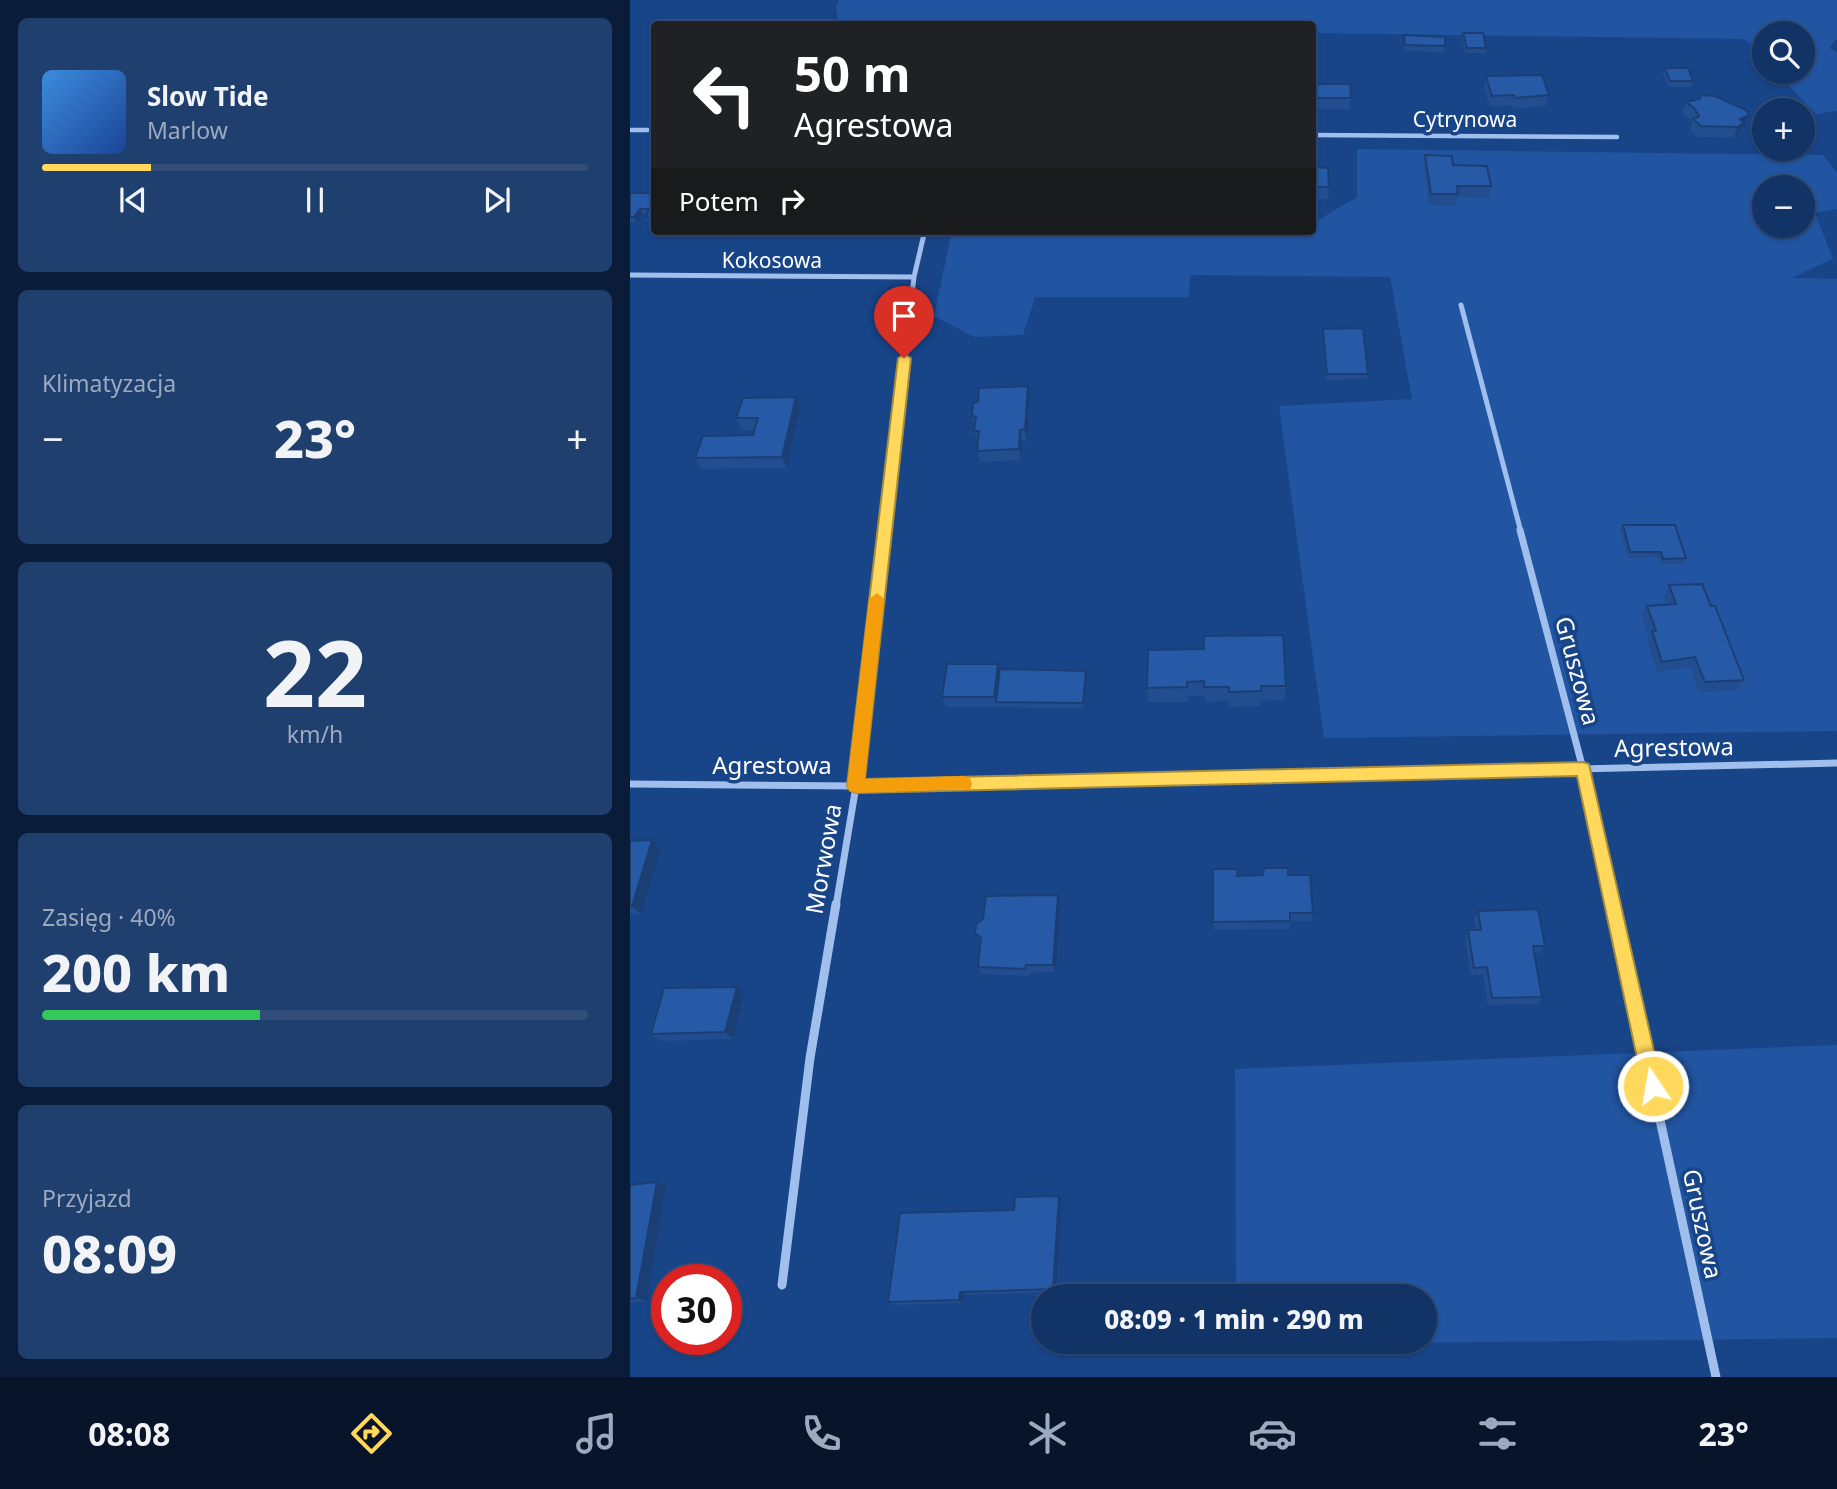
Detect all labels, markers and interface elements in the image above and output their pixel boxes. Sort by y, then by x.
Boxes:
map controls [1752,21,1815,238]
button: search [1752,21,1815,84]
text: 50 m [794,40,911,106]
icon: left [679,49,770,140]
text: Slow Tide [147,78,269,114]
button: + [1752,98,1815,161]
text: Agrestowa [794,103,953,146]
street label: Cytrynowa [1413,105,1517,133]
text: Marlow [147,114,228,146]
button: − [1752,175,1815,238]
icon: previous [114,181,152,219]
icon: pause [296,181,334,219]
icon: next [478,181,516,219]
icon: right [773,182,811,220]
text: Potem [679,183,759,219]
street label: Kokosowa [722,246,822,274]
pin [874,286,934,358]
icon: arrive [885,297,923,335]
text: Klimatyzacja [42,367,176,399]
text: 23° [274,402,356,473]
text: − [42,412,64,464]
text: + [566,412,588,464]
text: 22 [263,610,367,734]
street label: Gruszowa [1548,613,1609,729]
text: km/h [287,718,343,750]
street label: Agrestowa [1614,729,1734,764]
street label: Agrestowa [712,748,832,781]
street label: Morwowa [797,801,848,916]
text: Zasięg · 40% [42,901,176,933]
text: 200 km [42,936,230,1007]
position arrow [1616,1049,1690,1123]
street label: Gruszowa [1676,1166,1731,1282]
text: Przyjazd [42,1182,132,1214]
text: 08:09 [42,1217,177,1288]
speed limit sign: 30 [651,1264,742,1355]
text: 08:09 · 1 min · 290 m [1104,1301,1364,1337]
icon: directions [347,1409,396,1458]
icon: music [572,1409,621,1458]
icon: phone [797,1409,846,1458]
icon: climate [1023,1409,1072,1458]
icon: car [1248,1409,1297,1458]
icon: filters [1473,1409,1522,1458]
text: 08:08 [88,1412,170,1455]
text: 23° [1699,1412,1749,1455]

